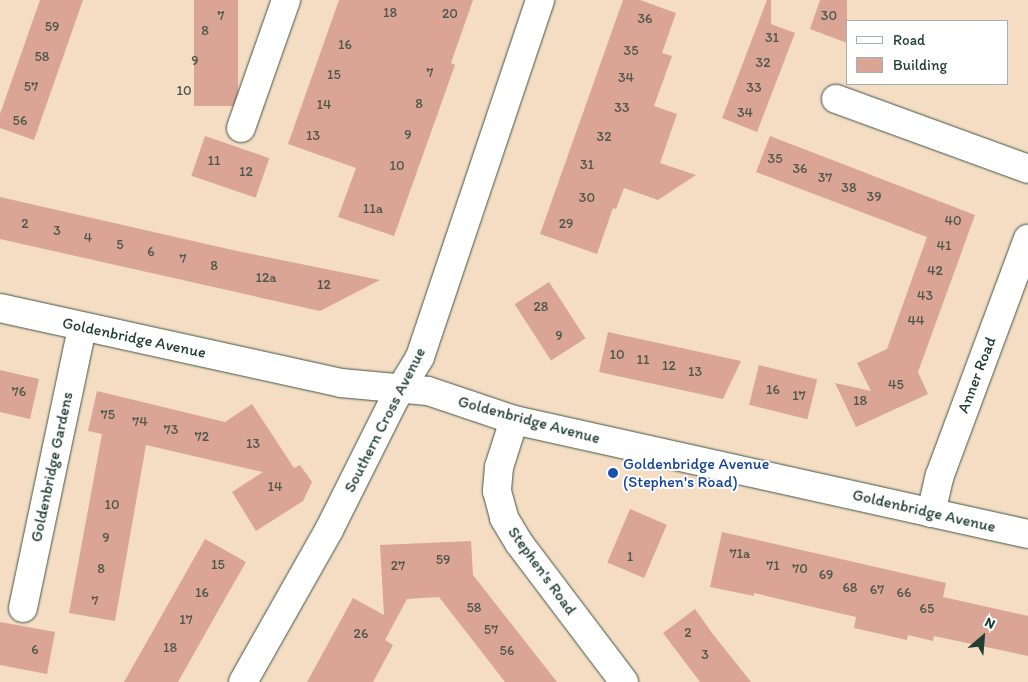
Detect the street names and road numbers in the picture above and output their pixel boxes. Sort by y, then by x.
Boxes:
street label: Goldenbridge Avenue [61,313,207,363]
street label: Anner Road [954,334,1000,416]
street label: Southern Cross Avenue [340,345,430,495]
street label: Goldenbridge Gardens [27,390,77,544]
street label: Goldenbridge Avenue [456,392,602,448]
street label: Goldenbridge Avenue [851,485,997,537]
street label: Stephen's Road [504,523,580,619]

